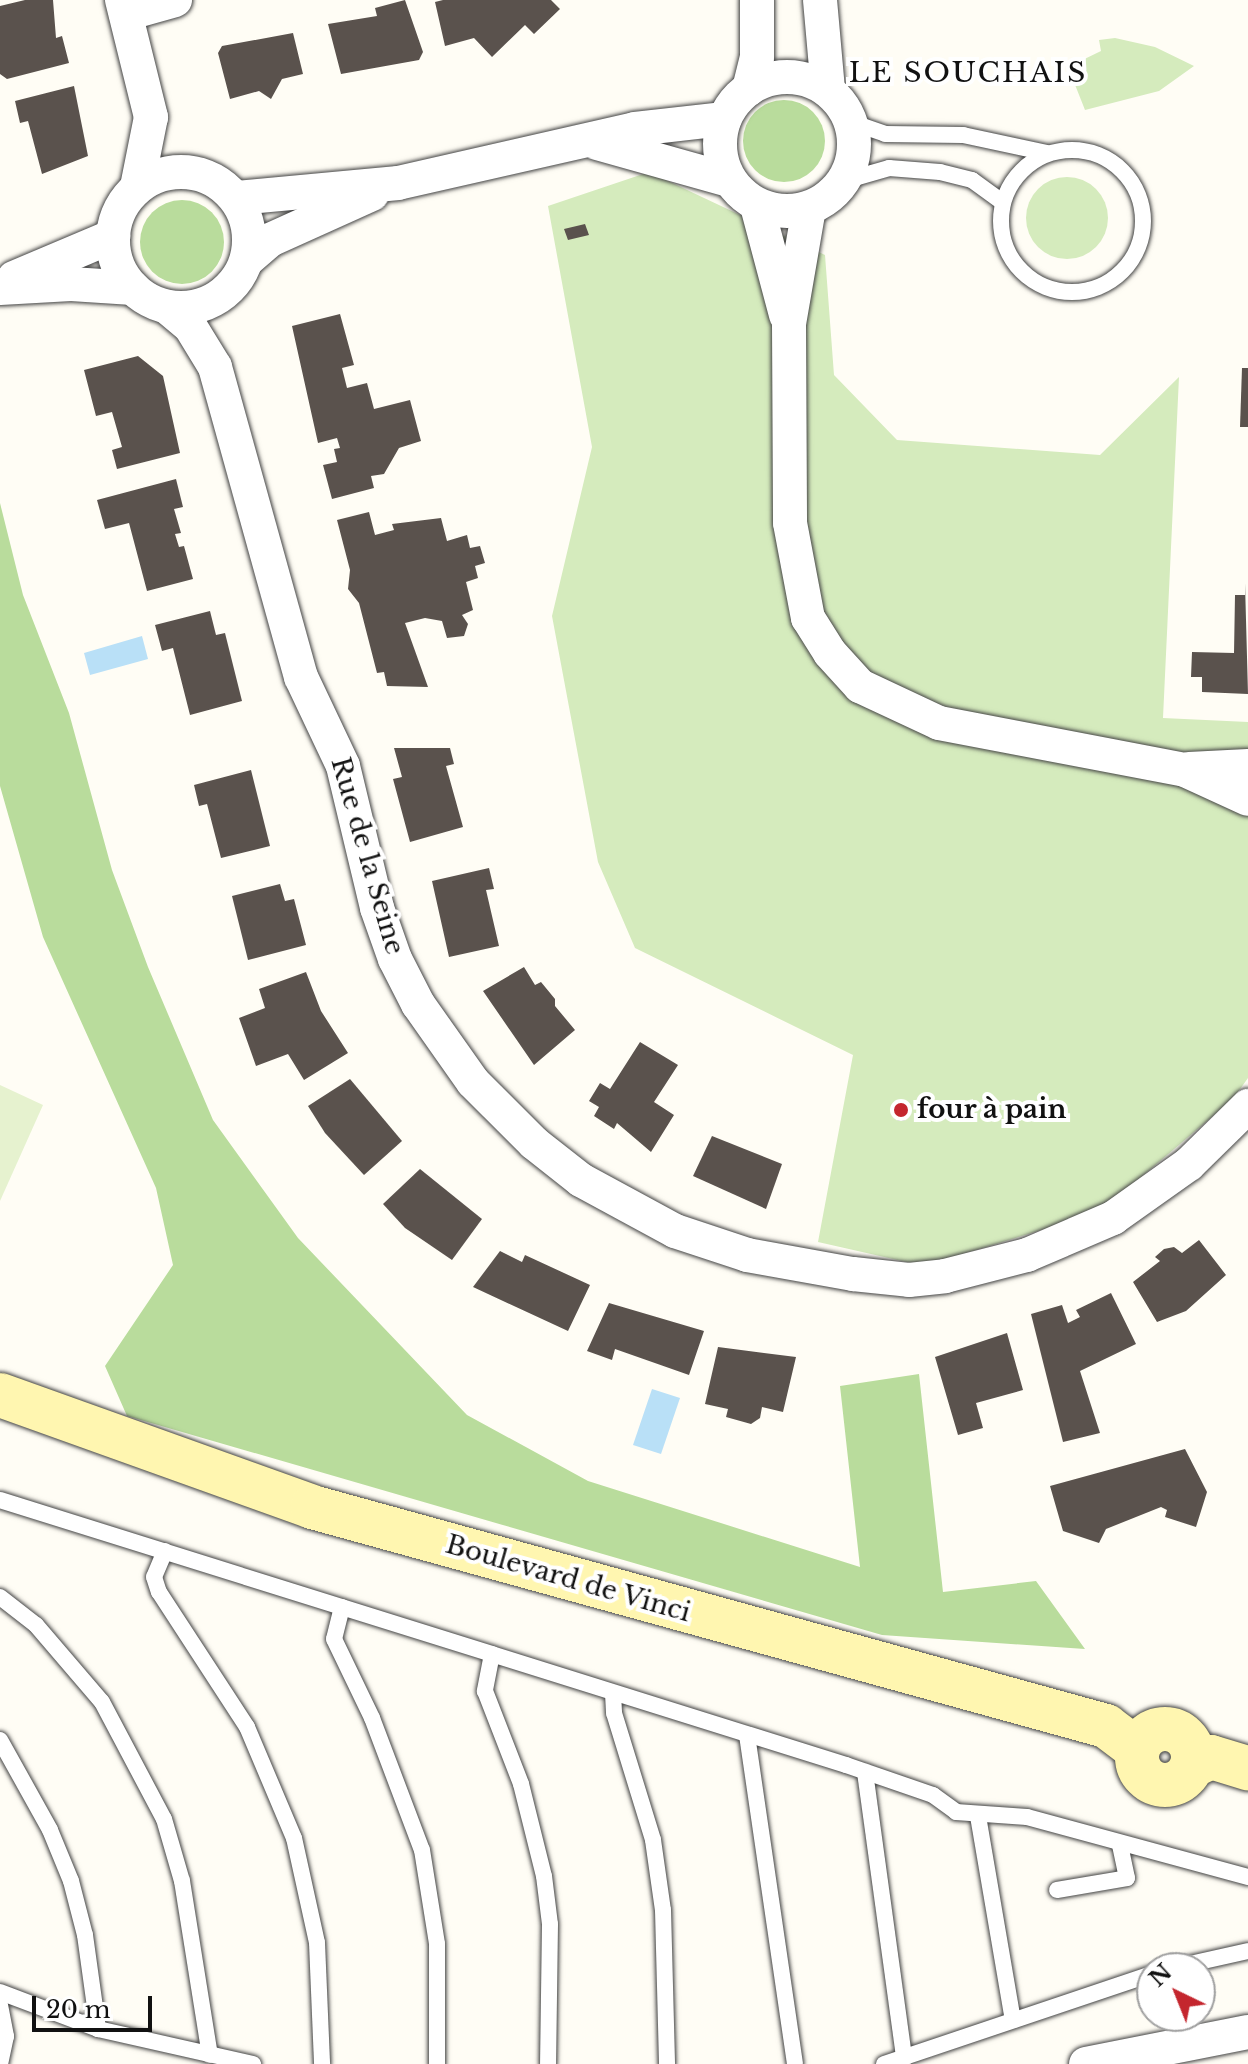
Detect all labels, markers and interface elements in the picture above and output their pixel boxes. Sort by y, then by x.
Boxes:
district label: LE SOUCHAIS [849,56,1087,90]
street label: Rue de la Seine [324,754,410,958]
place label: four à pain [917,1094,1067,1126]
marker: four à pain [892,1101,910,1119]
street label: Boulevard de Vinci [442,1529,694,1629]
north arrow [1136,1952,1216,2032]
text: N [1144,1959,1177,1992]
scale bar [36,1980,156,2030]
text: 20 m [46,1995,111,2024]

